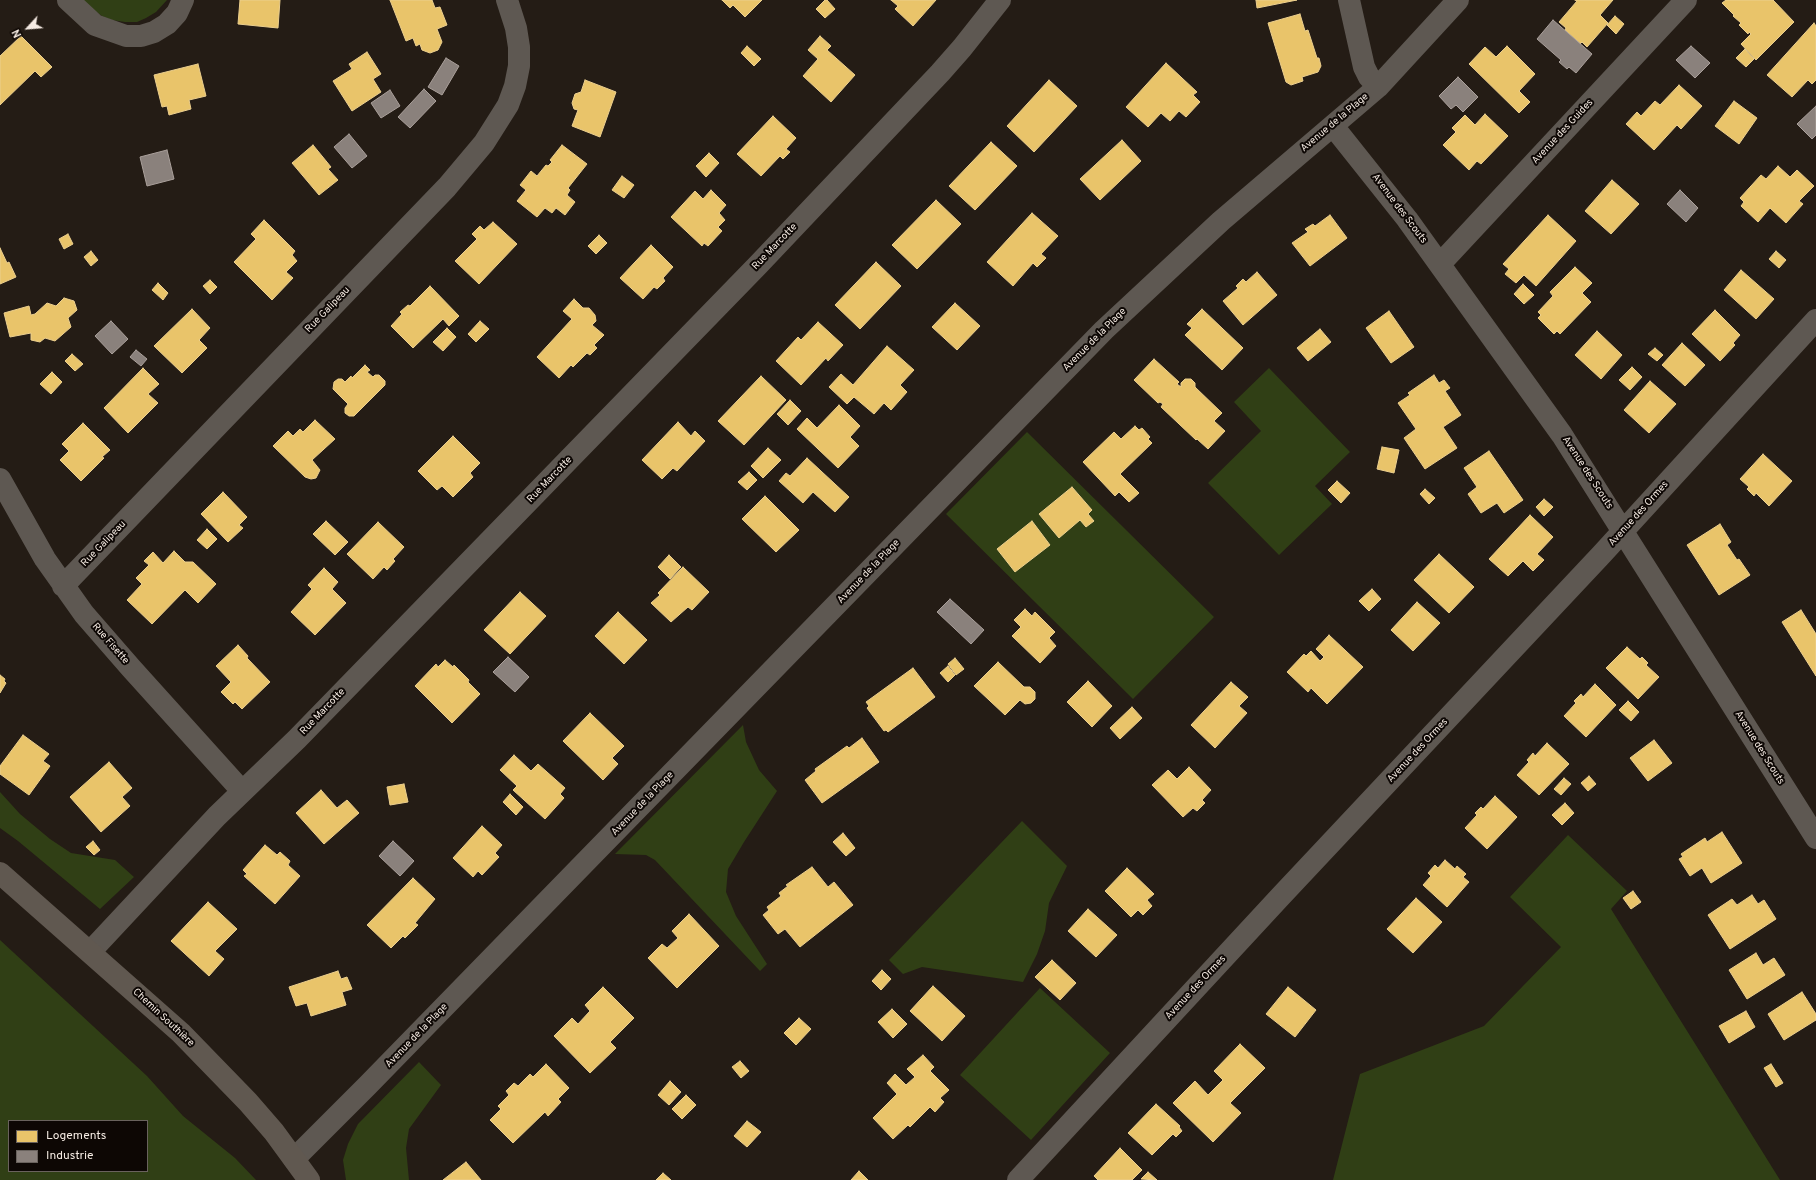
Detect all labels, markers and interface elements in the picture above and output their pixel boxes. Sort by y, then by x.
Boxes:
north arrow [8,8,48,48]
text: N [9,27,25,40]
street label: Avenue de la Plage [1299,91,1371,155]
street label: Avenue des Guides [1530,97,1596,167]
street label: Avenue des Scouts [1369,172,1429,246]
street label: Rue Marcotte [750,221,800,273]
street label: Rue Galipeau [303,285,353,335]
street label: Avenue de la Plage [1061,306,1129,374]
street label: Avenue des Scouts [1559,434,1615,512]
street label: Rue Marcotte [525,454,575,506]
street label: Avenue des Ormes [1607,479,1671,549]
street label: Rue Galipeau [79,519,129,569]
street label: Avenue de la Plage [835,537,903,607]
street label: Rue Fisette [89,621,131,667]
street label: Rue Marcotte [298,686,348,738]
street label: Avenue des Scouts [1732,709,1786,787]
street label: Avenue des Ormes [1385,716,1451,786]
street label: Avenue de la Plage [609,769,677,839]
street label: Avenue des Ormes [1163,953,1229,1023]
street label: Chemin Southière [130,986,196,1050]
street label: Avenue de la Plage [383,1001,451,1071]
legend [8,1120,148,1172]
text: Logements [46,1128,106,1144]
text: Industrie [46,1148,94,1164]

